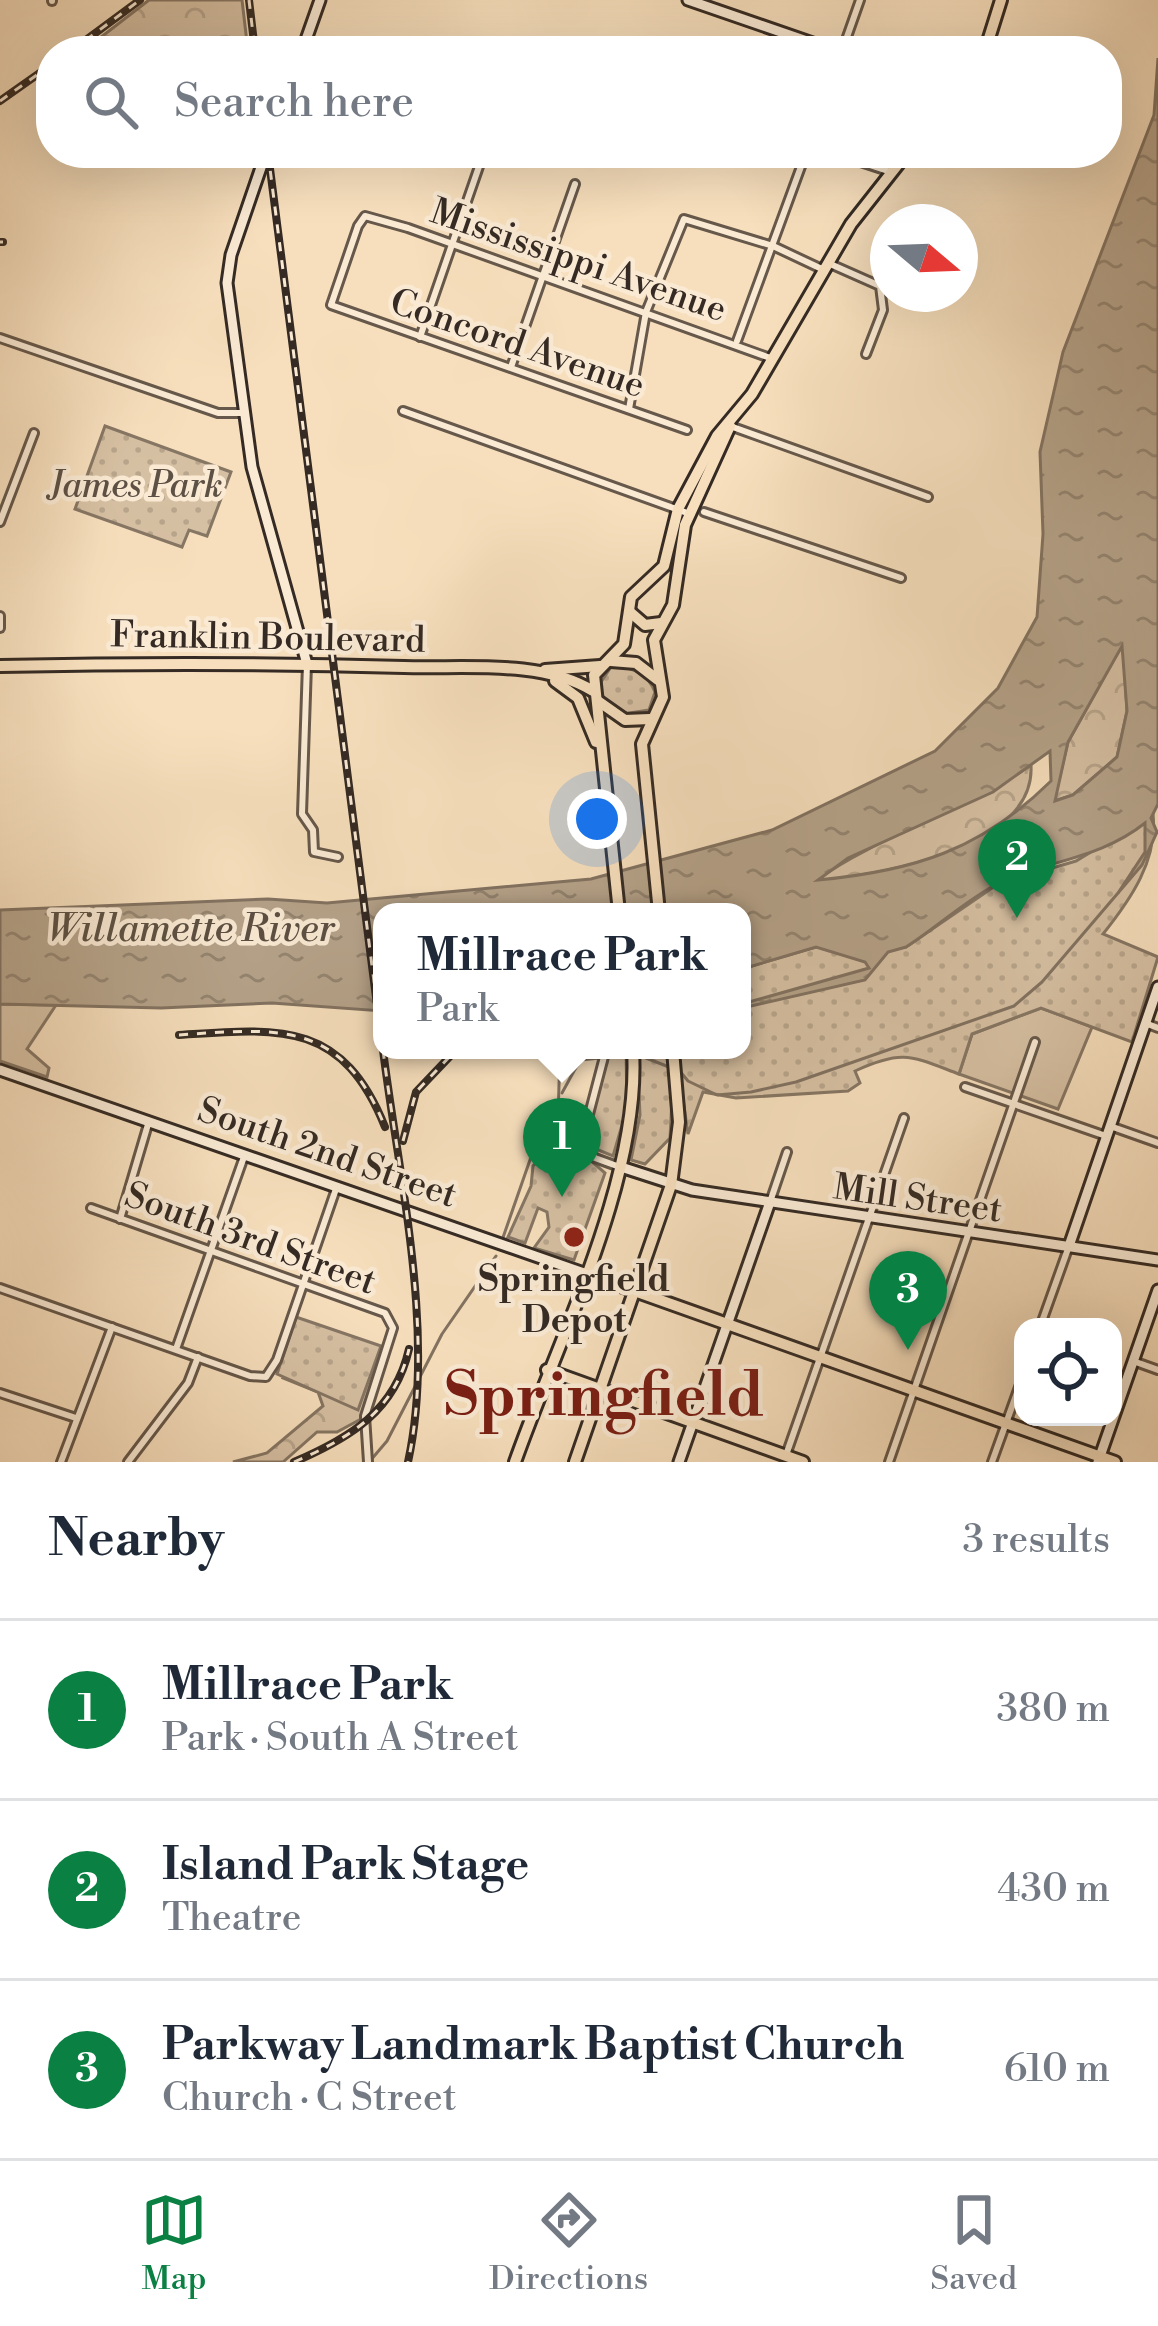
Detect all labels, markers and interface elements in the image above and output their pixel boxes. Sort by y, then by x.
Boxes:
search box [36,36,1122,168]
icon: search [78,69,144,135]
text: Search here [174,74,414,131]
street label: Mississippi Avenue [424,190,732,333]
north arrow [870,204,978,312]
street label: Concord Avenue [384,280,651,409]
park label: James Park [45,464,223,509]
street label: Franklin Boulevard [110,613,426,664]
your location [567,789,627,849]
pin: 2 [978,819,1056,918]
popup [373,903,751,1059]
water label: Willamette River [47,905,336,954]
text: Millrace Park [417,928,707,985]
text: Park [417,985,498,1034]
street label: South 2nd Street [192,1088,463,1219]
pin: 1 [523,1098,601,1197]
street label: Mill Street [830,1165,1005,1234]
street label: South 3rd Street [118,1173,382,1306]
marker: Springfield Depot [561,1224,587,1250]
pin: 3 [869,1251,947,1350]
place label: Springfield Depot [478,1258,670,1344]
map controls [1014,1318,1122,1426]
button: locate [1014,1318,1122,1426]
district label: Springfield [444,1360,764,1435]
text: Nearby [48,1508,224,1572]
text: 3 results [962,1516,1110,1565]
text: Millrace Park [162,1657,453,1714]
text: 1 [78,1685,96,1734]
text: 380 m [997,1685,1110,1734]
text: Park · South A Street [162,1714,518,1763]
text: Island Park Stage [162,1837,529,1894]
text: 2 [75,1865,99,1914]
text: 430 m [997,1865,1110,1914]
text: Theatre [162,1894,301,1943]
text: Parkway Landmark Baptist Church [162,2017,904,2074]
text: 3 [75,2045,99,2094]
text: 610 m [1004,2045,1110,2094]
text: Church · C Street [162,2074,457,2123]
tab: Map [141,2187,207,2300]
tab: Directions [489,2187,648,2300]
tab: Saved [930,2187,1017,2300]

